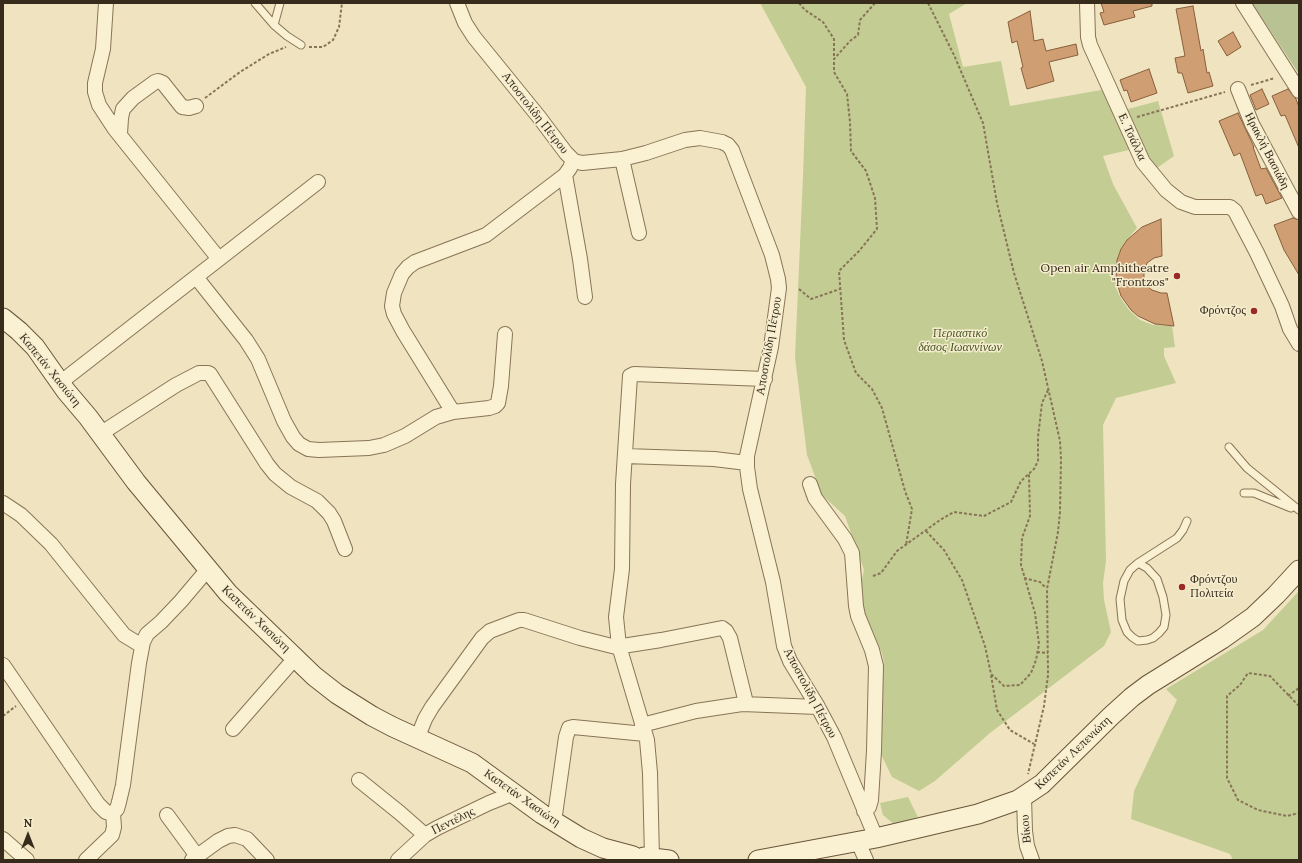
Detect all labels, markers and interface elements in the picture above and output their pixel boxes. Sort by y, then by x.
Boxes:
street label: Αποστολίδη Πέτρου [499,69,571,157]
street label: Ηρακλή Βασιάδη [1241,110,1293,192]
street label: Ε. Τσάλλα [1115,111,1149,163]
place label: Open air Amphitheatre "Frontzos" [1041,262,1169,290]
marker: Open air Amphitheatre "Frontzos" [1172,271,1182,281]
street label: Αποστολίδη Πέτρου [753,296,785,396]
place label: Φρόντζος [1200,304,1246,318]
marker: Φρόντζος [1249,306,1259,316]
park label: Περιαστικό δάσος Ιωαννίνων [918,327,1002,355]
street label: Καπετάν Χασιώτη [16,331,84,409]
place label: Φρόντζου Πολιτεία [1190,573,1237,601]
marker: Φρόντζου Πολιτεία [1177,582,1187,592]
street label: Καπετάν Χασιώτη [219,583,293,655]
street label: Αποστολίδη Πέτρου [780,645,840,741]
street label: Καπετάν Λεπενιώτη [1032,713,1114,793]
street label: Καπετάν Χασιώτη [481,766,563,830]
street label: Πεντέλης [429,804,477,838]
street label: Βίκου [1018,814,1034,844]
north arrow [8,815,48,855]
text: N [24,816,32,830]

